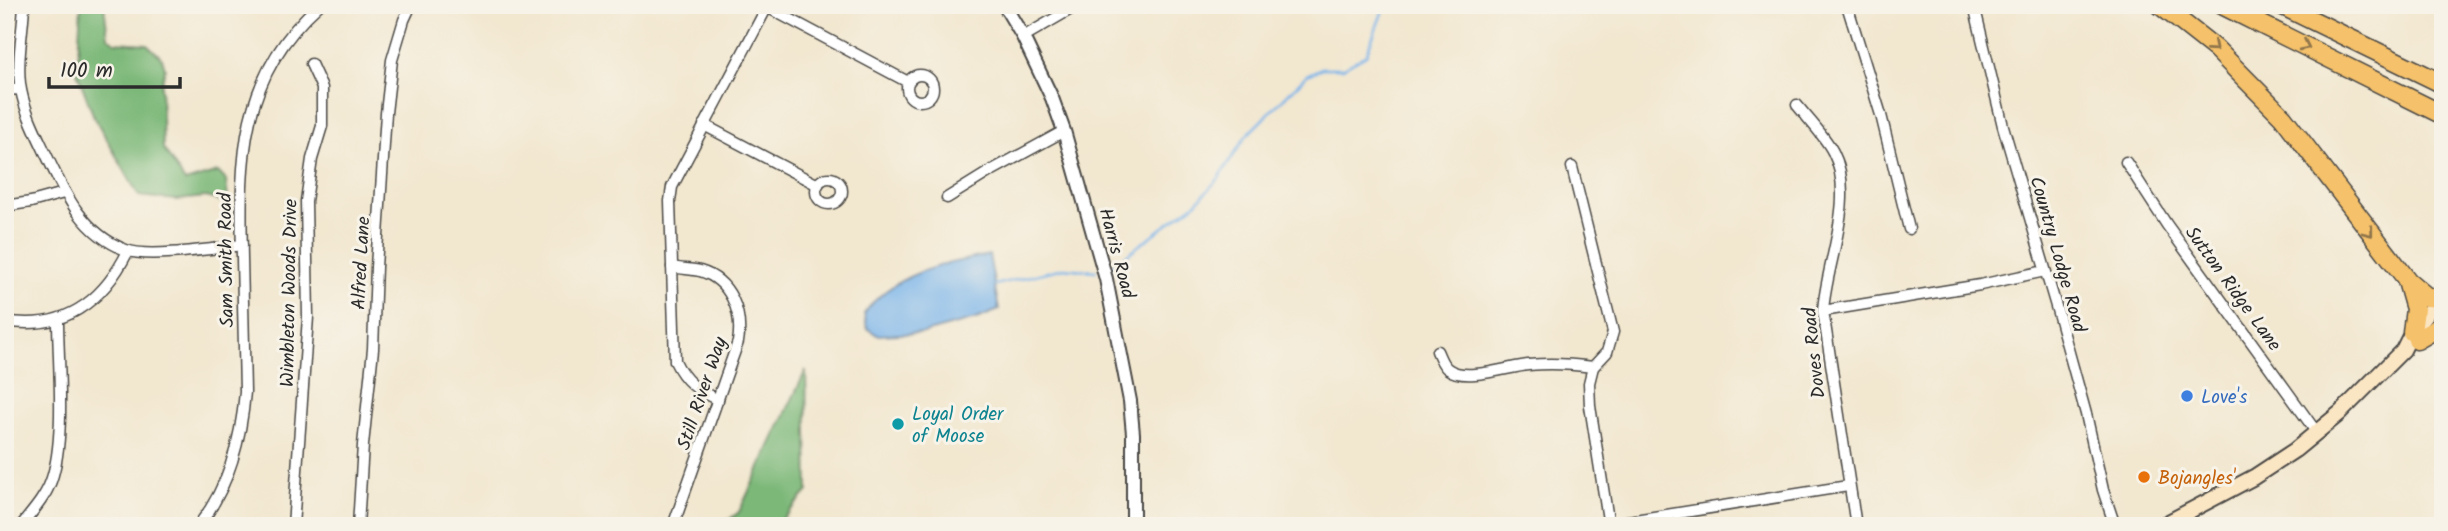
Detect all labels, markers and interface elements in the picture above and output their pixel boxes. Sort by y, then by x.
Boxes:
one-way arrow [2298,38,2310,52]
one-way arrow [2205,39,2218,51]
scale bar [49,46,180,90]
text: 100 m [60,55,113,88]
street label: Country Lodge Road [2020,173,2094,337]
street label: Sam Smith Road [211,192,243,328]
street label: Wimbleton Woods Drive [273,198,307,387]
street label: Harris Road [1090,205,1143,303]
street label: Alfred Lane [345,215,379,310]
street label: Sutton Ridge Lane [2177,220,2288,358]
one-way arrow [2361,223,2373,236]
street label: Doves Road [1795,305,1835,400]
street label: Still River Way [670,332,737,454]
place label: Love's [2201,383,2247,413]
marker: Love's [2179,388,2195,404]
place label: Loyal Order of Moose [912,400,1005,452]
marker: Loyal Order of Moose [890,416,906,432]
place label: Bojangles' [2158,464,2236,494]
marker: Bojangles' [2136,469,2152,485]

